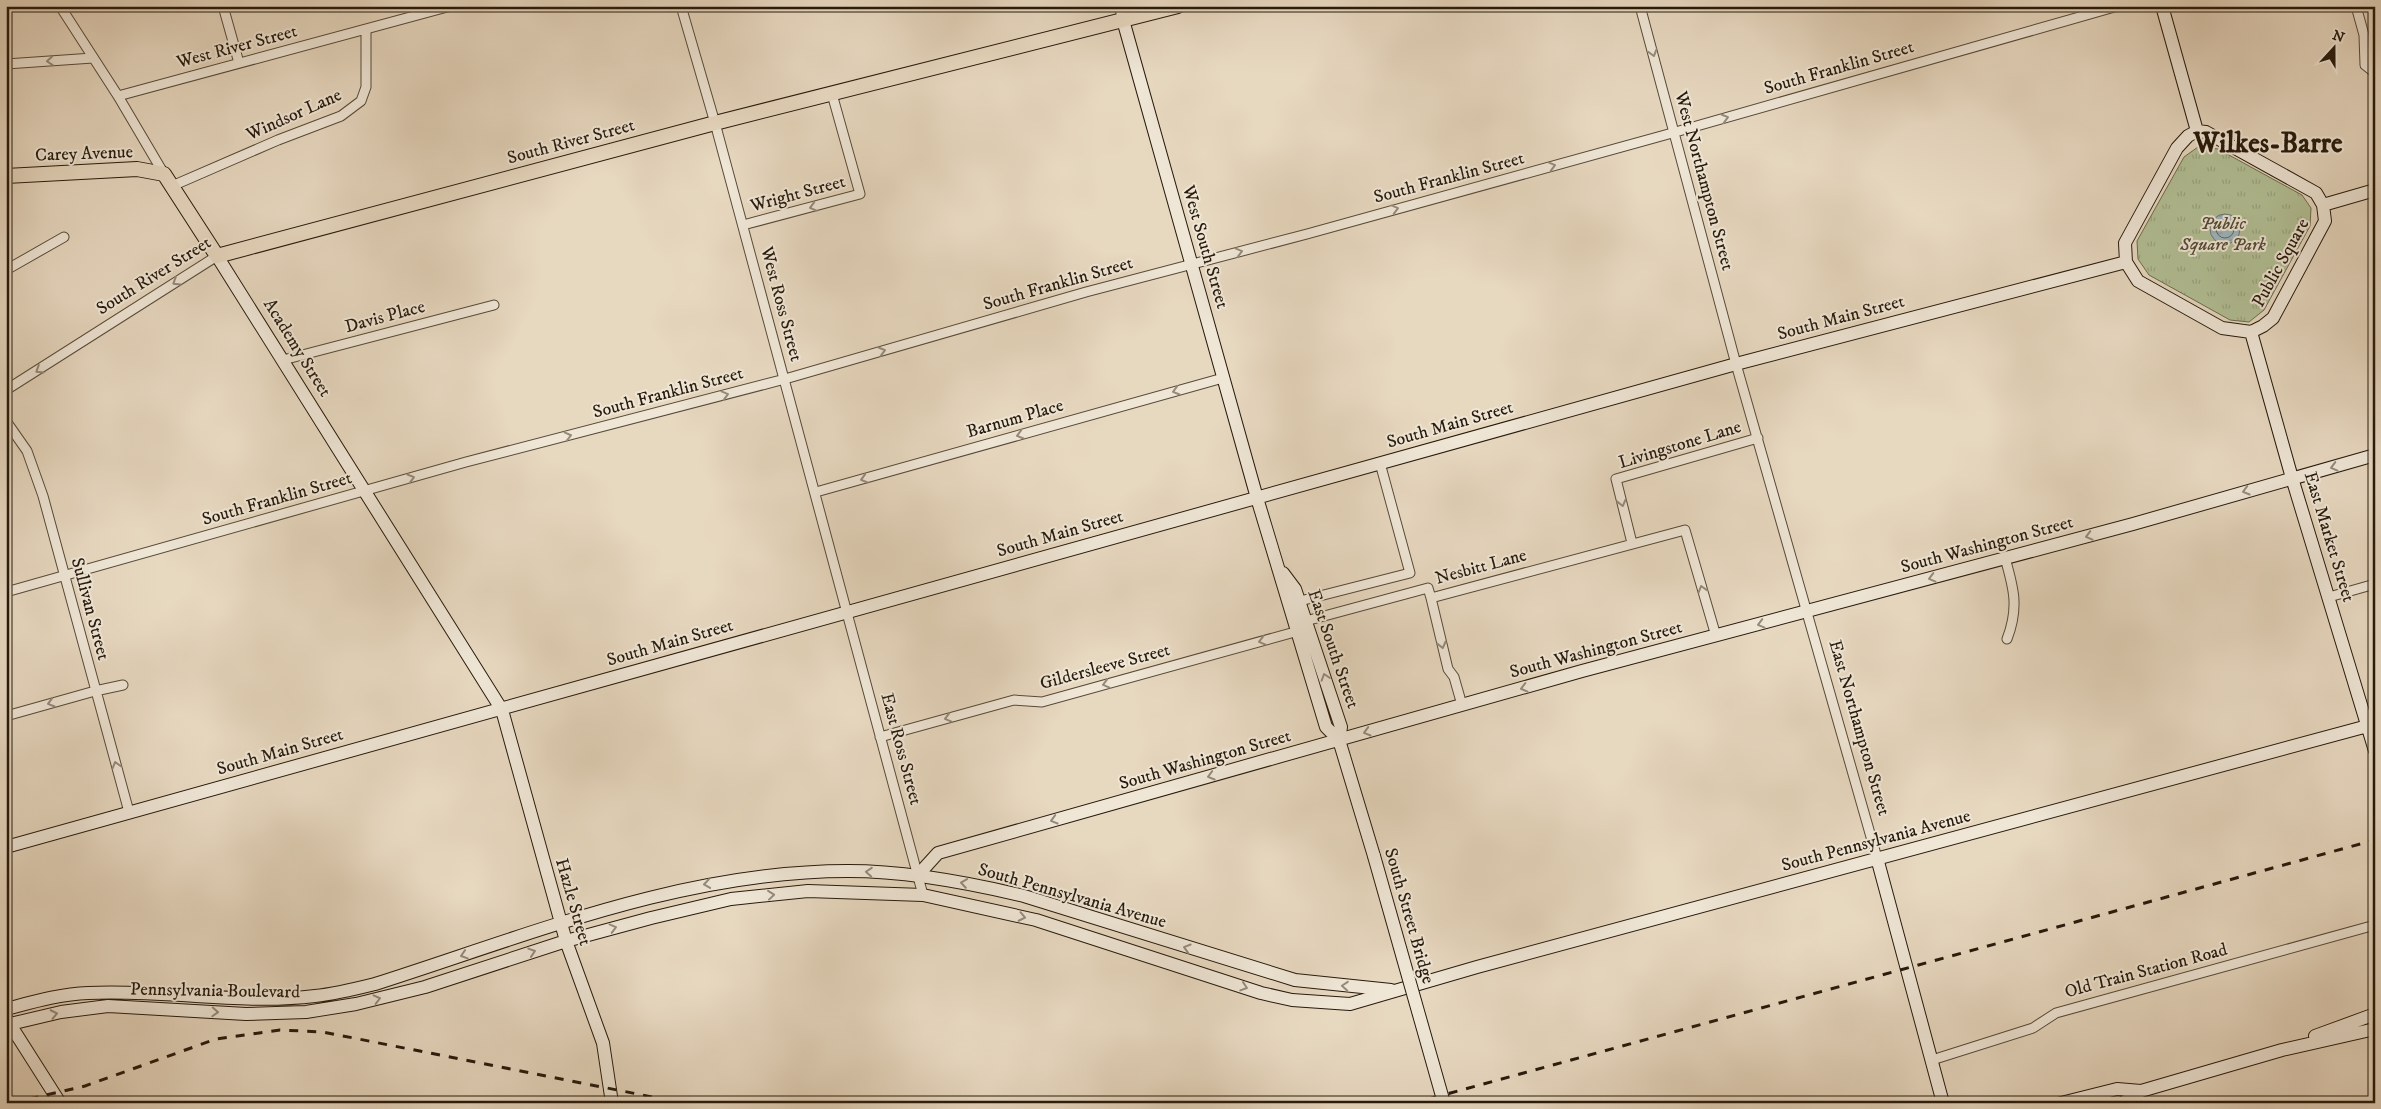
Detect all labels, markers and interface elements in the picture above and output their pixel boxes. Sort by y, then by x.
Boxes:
street label: West River Street [173,20,300,74]
north arrow [2308,22,2358,72]
text: N [2330,26,2347,47]
street label: South Franklin Street [1762,36,1917,100]
one-way arrow [1647,49,1658,58]
one-way arrow [46,56,54,67]
street label: Windsor Lane [242,84,345,146]
street label: West Northampton Street [1669,88,1739,273]
one-way arrow [1721,113,1729,123]
street label: South River Street [505,114,637,170]
district label: Wilkes-Barre [2192,126,2343,161]
street label: Carey Avenue [35,141,133,167]
street label: South Franklin Street [1371,147,1527,209]
one-way arrow [1548,162,1556,172]
street label: Wright Street [747,171,848,217]
street label: West South Street [1177,182,1233,311]
one-way arrow [809,201,818,212]
one-way arrow [1391,205,1399,215]
park label: Public Square Park [2179,213,2266,256]
street label: Public Square [2248,215,2314,311]
street label: South River Street [93,232,216,320]
street label: West Ross Street [755,243,807,364]
one-way arrow [1234,248,1242,258]
street label: South Franklin Street [981,252,1136,316]
one-way arrow [172,275,181,285]
street label: South Main Street [1775,290,1907,346]
street label: Academy Street [258,295,336,401]
street label: Davis Place [343,296,427,338]
one-way arrow [877,346,885,356]
street label: South Franklin Street [590,362,746,424]
one-way arrow [35,363,44,373]
one-way arrow [1173,385,1181,395]
one-way arrow [721,390,730,401]
street label: Barnum Place [964,395,1066,443]
street label: South Main Street [1384,396,1516,454]
street label: Livingstone Lane [1616,416,1744,474]
one-way arrow [1016,429,1024,440]
one-way arrow [564,431,573,442]
one-way arrow [2330,461,2338,471]
street label: South Franklin Street [200,467,355,531]
street label: East Market Street [2299,469,2359,605]
one-way arrow [407,473,416,484]
one-way arrow [859,473,868,484]
one-way arrow [2242,486,2250,496]
one-way arrow [1616,498,1627,507]
street label: South Main Street [994,505,1126,563]
street label: South Washington Street [1898,511,2076,579]
one-way arrow [2086,530,2094,540]
street label: Nesbitt Lane [1433,544,1529,590]
street label: Sullivan Street [66,555,114,663]
one-way arrow [1928,572,1937,583]
one-way arrow [1698,585,1708,594]
street label: East South Street [1302,587,1364,712]
street label: South Main Street [604,614,736,672]
street label: South Washington Street [1507,616,1685,684]
one-way arrow [1756,618,1765,629]
one-way arrow [1259,636,1267,646]
street label: East Northampton Street [1823,638,1895,819]
street label: Gildersleeve Street [1038,639,1173,695]
one-way arrow [1436,641,1447,650]
one-way arrow [1321,673,1331,682]
one-way arrow [1102,679,1110,689]
one-way arrow [1519,682,1528,693]
street label: East Ross Street [875,691,927,808]
one-way arrow [47,698,55,708]
one-way arrow [944,712,952,723]
street label: South Main Street [214,723,346,781]
street label: South Washington Street [1117,725,1294,795]
one-way arrow [1364,727,1372,737]
one-way arrow [111,761,122,770]
one-way arrow [1207,771,1215,781]
street label: South Pennsylvania Avenue [1779,805,1973,877]
one-way arrow [1051,815,1059,825]
street label: South Street Bridge [1379,846,1439,986]
street label: Hazle Street [550,856,596,948]
street label: South Pennsylvania Avenue [975,859,1169,933]
one-way arrow [865,867,873,878]
one-way arrow [960,878,968,889]
one-way arrow [703,879,712,889]
one-way arrow [768,890,776,901]
one-way arrow [1018,911,1027,922]
one-way arrow [608,923,617,934]
street label: Old Train Station Road [2062,939,2230,1003]
one-way arrow [1184,944,1192,954]
one-way arrow [527,948,536,958]
one-way arrow [461,949,469,959]
street label: Pennsylvania Boulevard [130,979,300,1003]
one-way arrow [1341,980,1349,991]
one-way arrow [1239,982,1248,992]
one-way arrow [372,994,381,1005]
one-way arrow [212,1006,220,1017]
one-way arrow [49,1009,58,1020]

